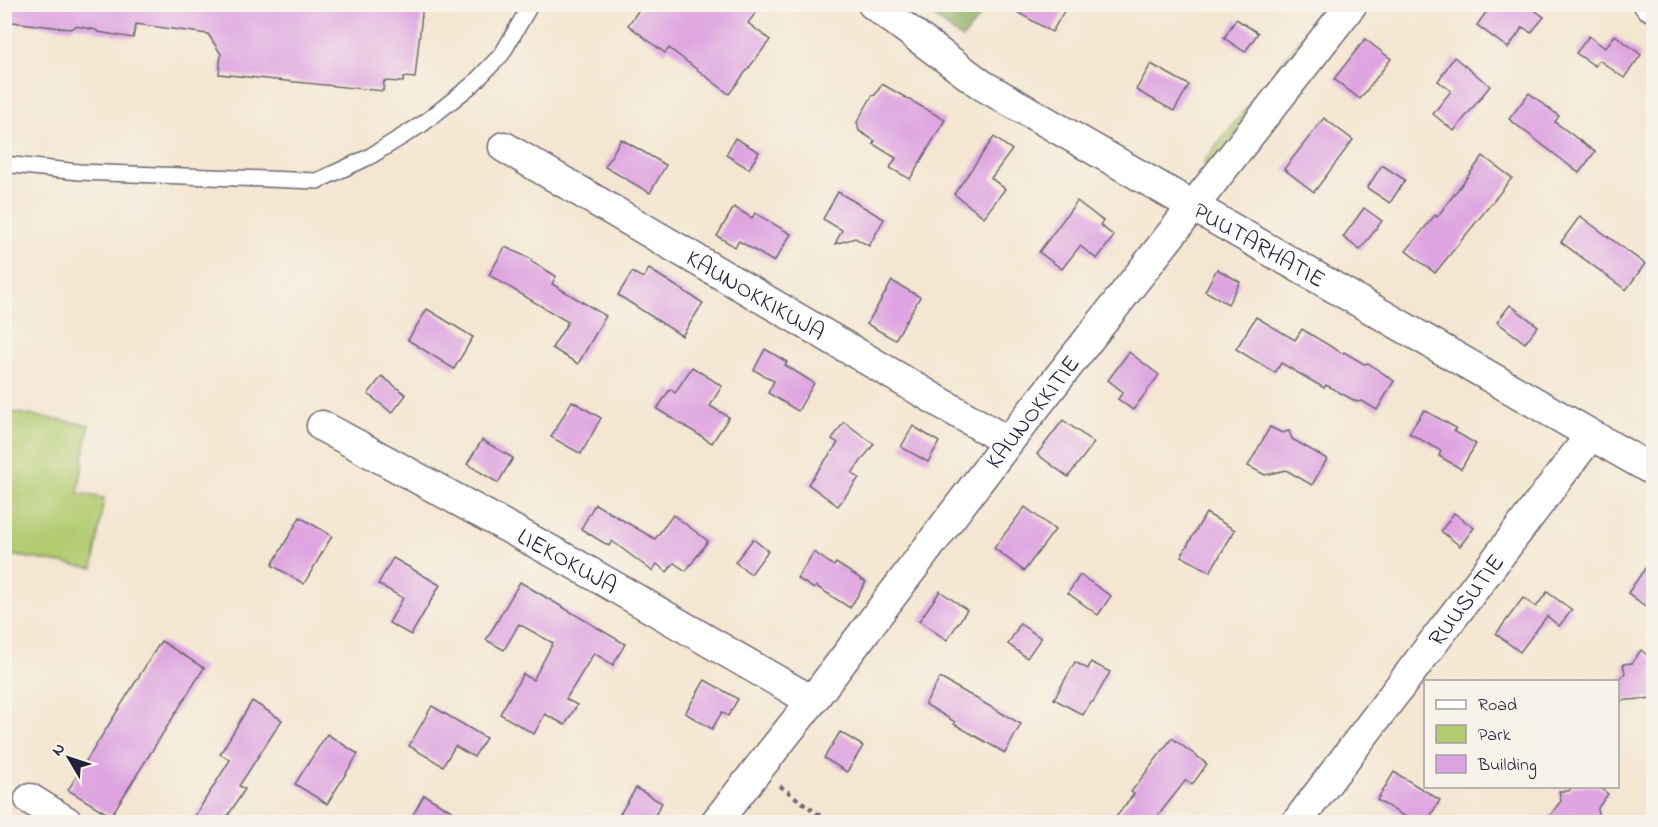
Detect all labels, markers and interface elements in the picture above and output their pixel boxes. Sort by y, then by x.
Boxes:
street label: PUUTARHATIE [1186,195,1331,299]
street label: KAUNOKKIKUJA [679,242,831,351]
street label: KAUNOKKITIE [978,349,1090,478]
street label: LIEKOKUJA [510,521,623,605]
street label: RUUSUTIE [1421,548,1514,655]
legend [1424,680,1619,788]
text: Road [1478,693,1517,719]
text: Park [1478,723,1511,749]
north arrow [39,728,99,788]
text: N [46,738,72,762]
text: Building [1477,753,1537,780]

